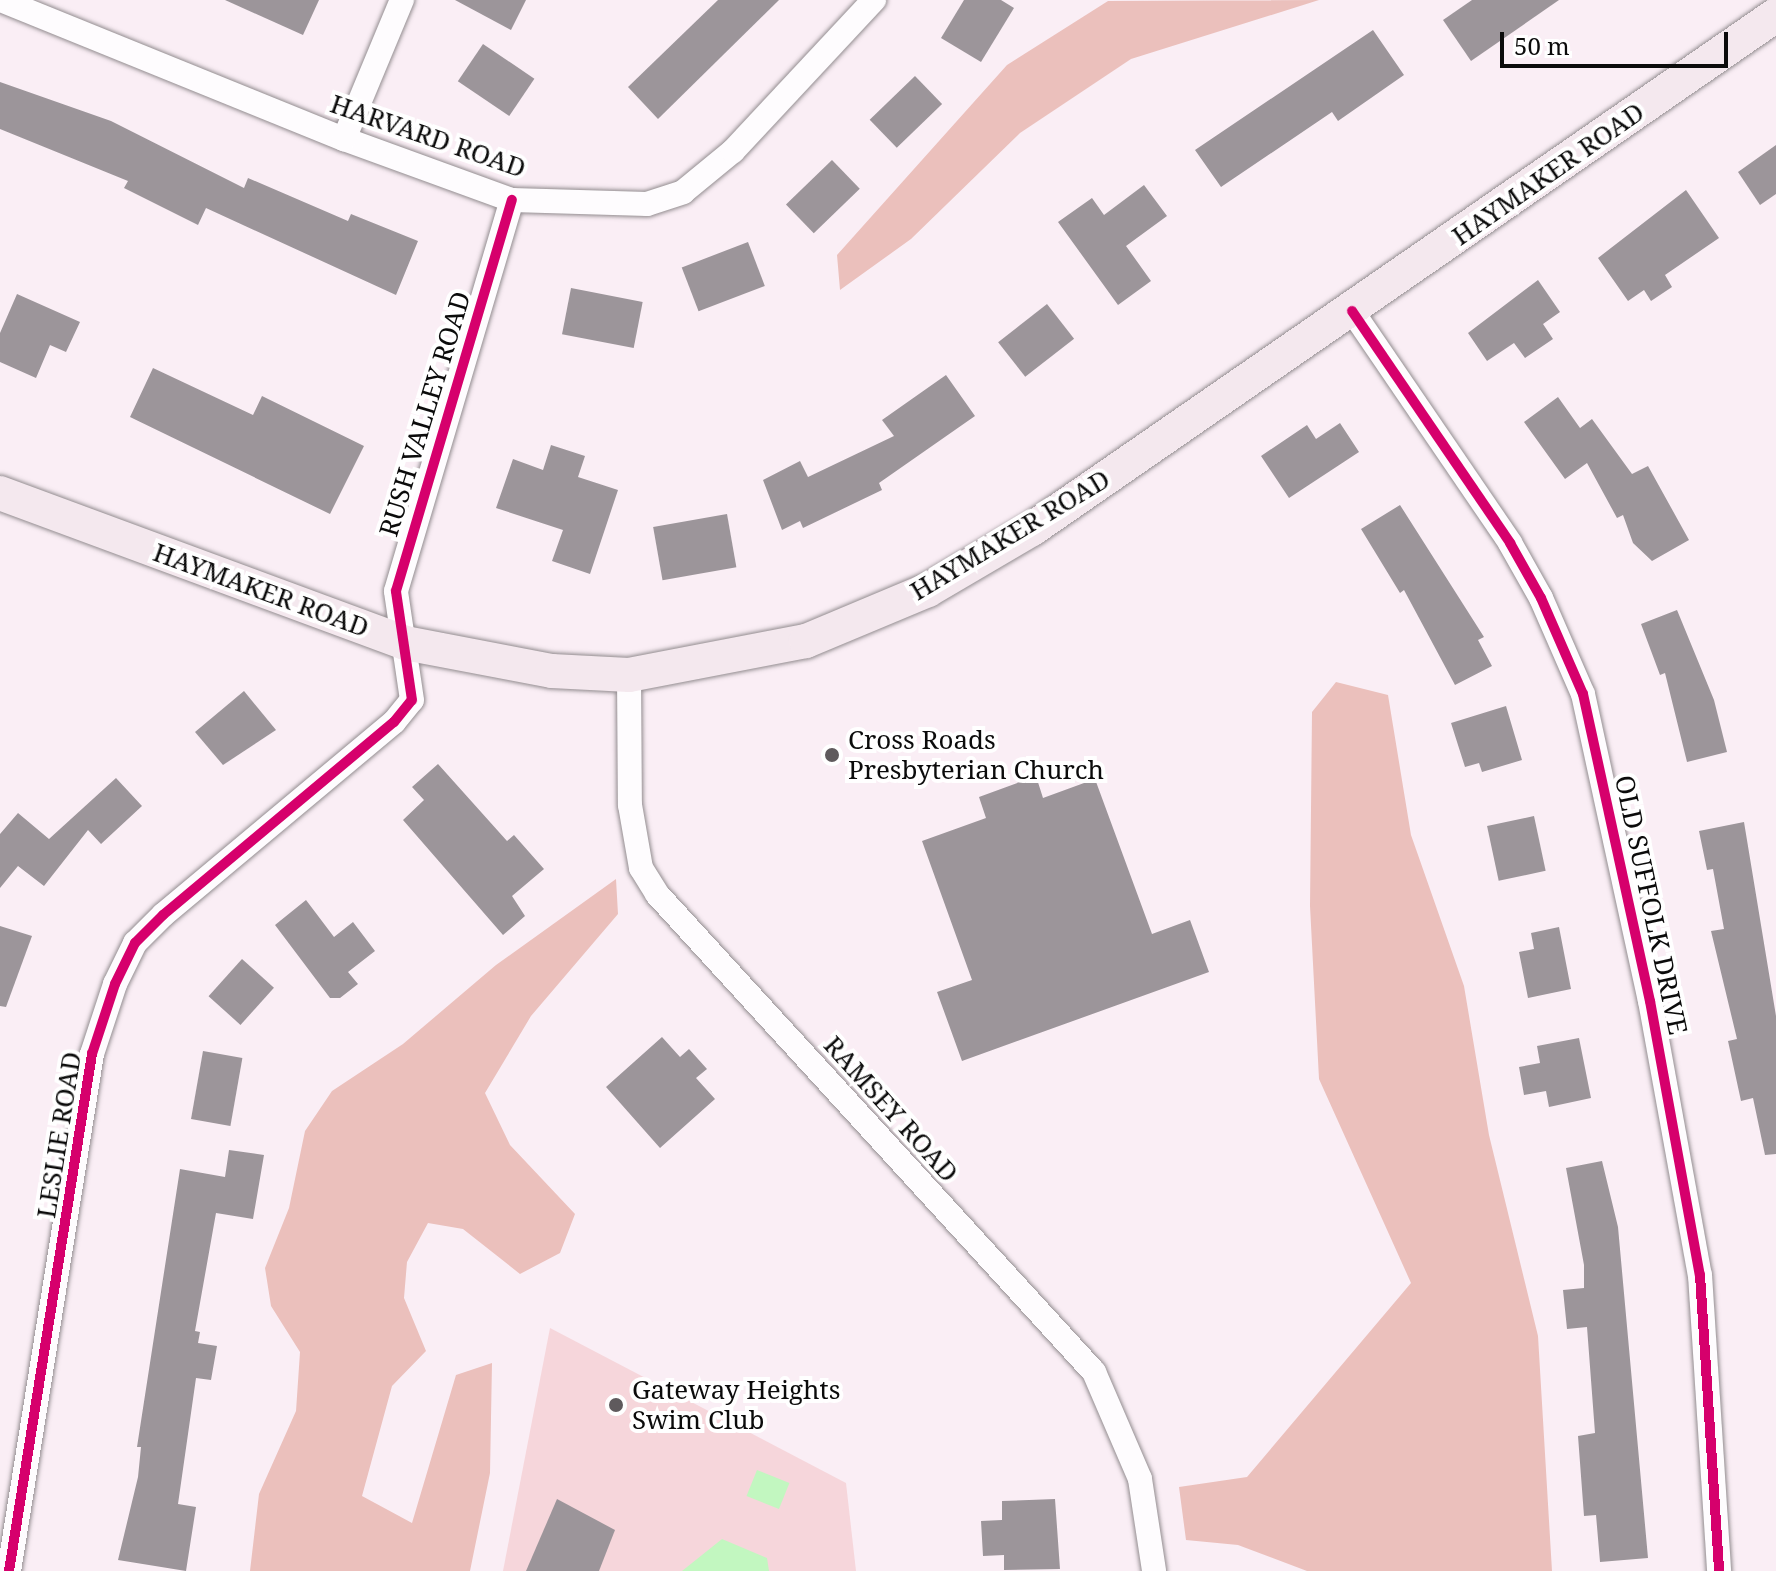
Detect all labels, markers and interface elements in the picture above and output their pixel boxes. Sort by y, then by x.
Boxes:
scale bar [1504,16,1732,66]
text: 50 m [1514,29,1570,62]
street label: HARVARD ROAD [326,88,530,184]
street label: HAYMAKER ROAD [1446,96,1650,252]
street label: RUSH VALLEY ROAD [373,288,477,540]
street label: HAYMAKER ROAD [905,463,1115,607]
street label: HAYMAKER ROAD [149,537,373,643]
place label: Cross Roads Presbyterian Church [848,724,1104,786]
marker: Cross Roads Presbyterian Church [823,746,841,764]
street label: OLD SUFFOLK DRIVE [1608,772,1694,1038]
street label: RAMSEY ROAD [817,1030,965,1188]
street label: LESLIE ROAD [30,1050,88,1220]
place label: Gateway Heights Swim Club [632,1374,840,1436]
marker: Gateway Heights Swim Club [607,1396,625,1414]

